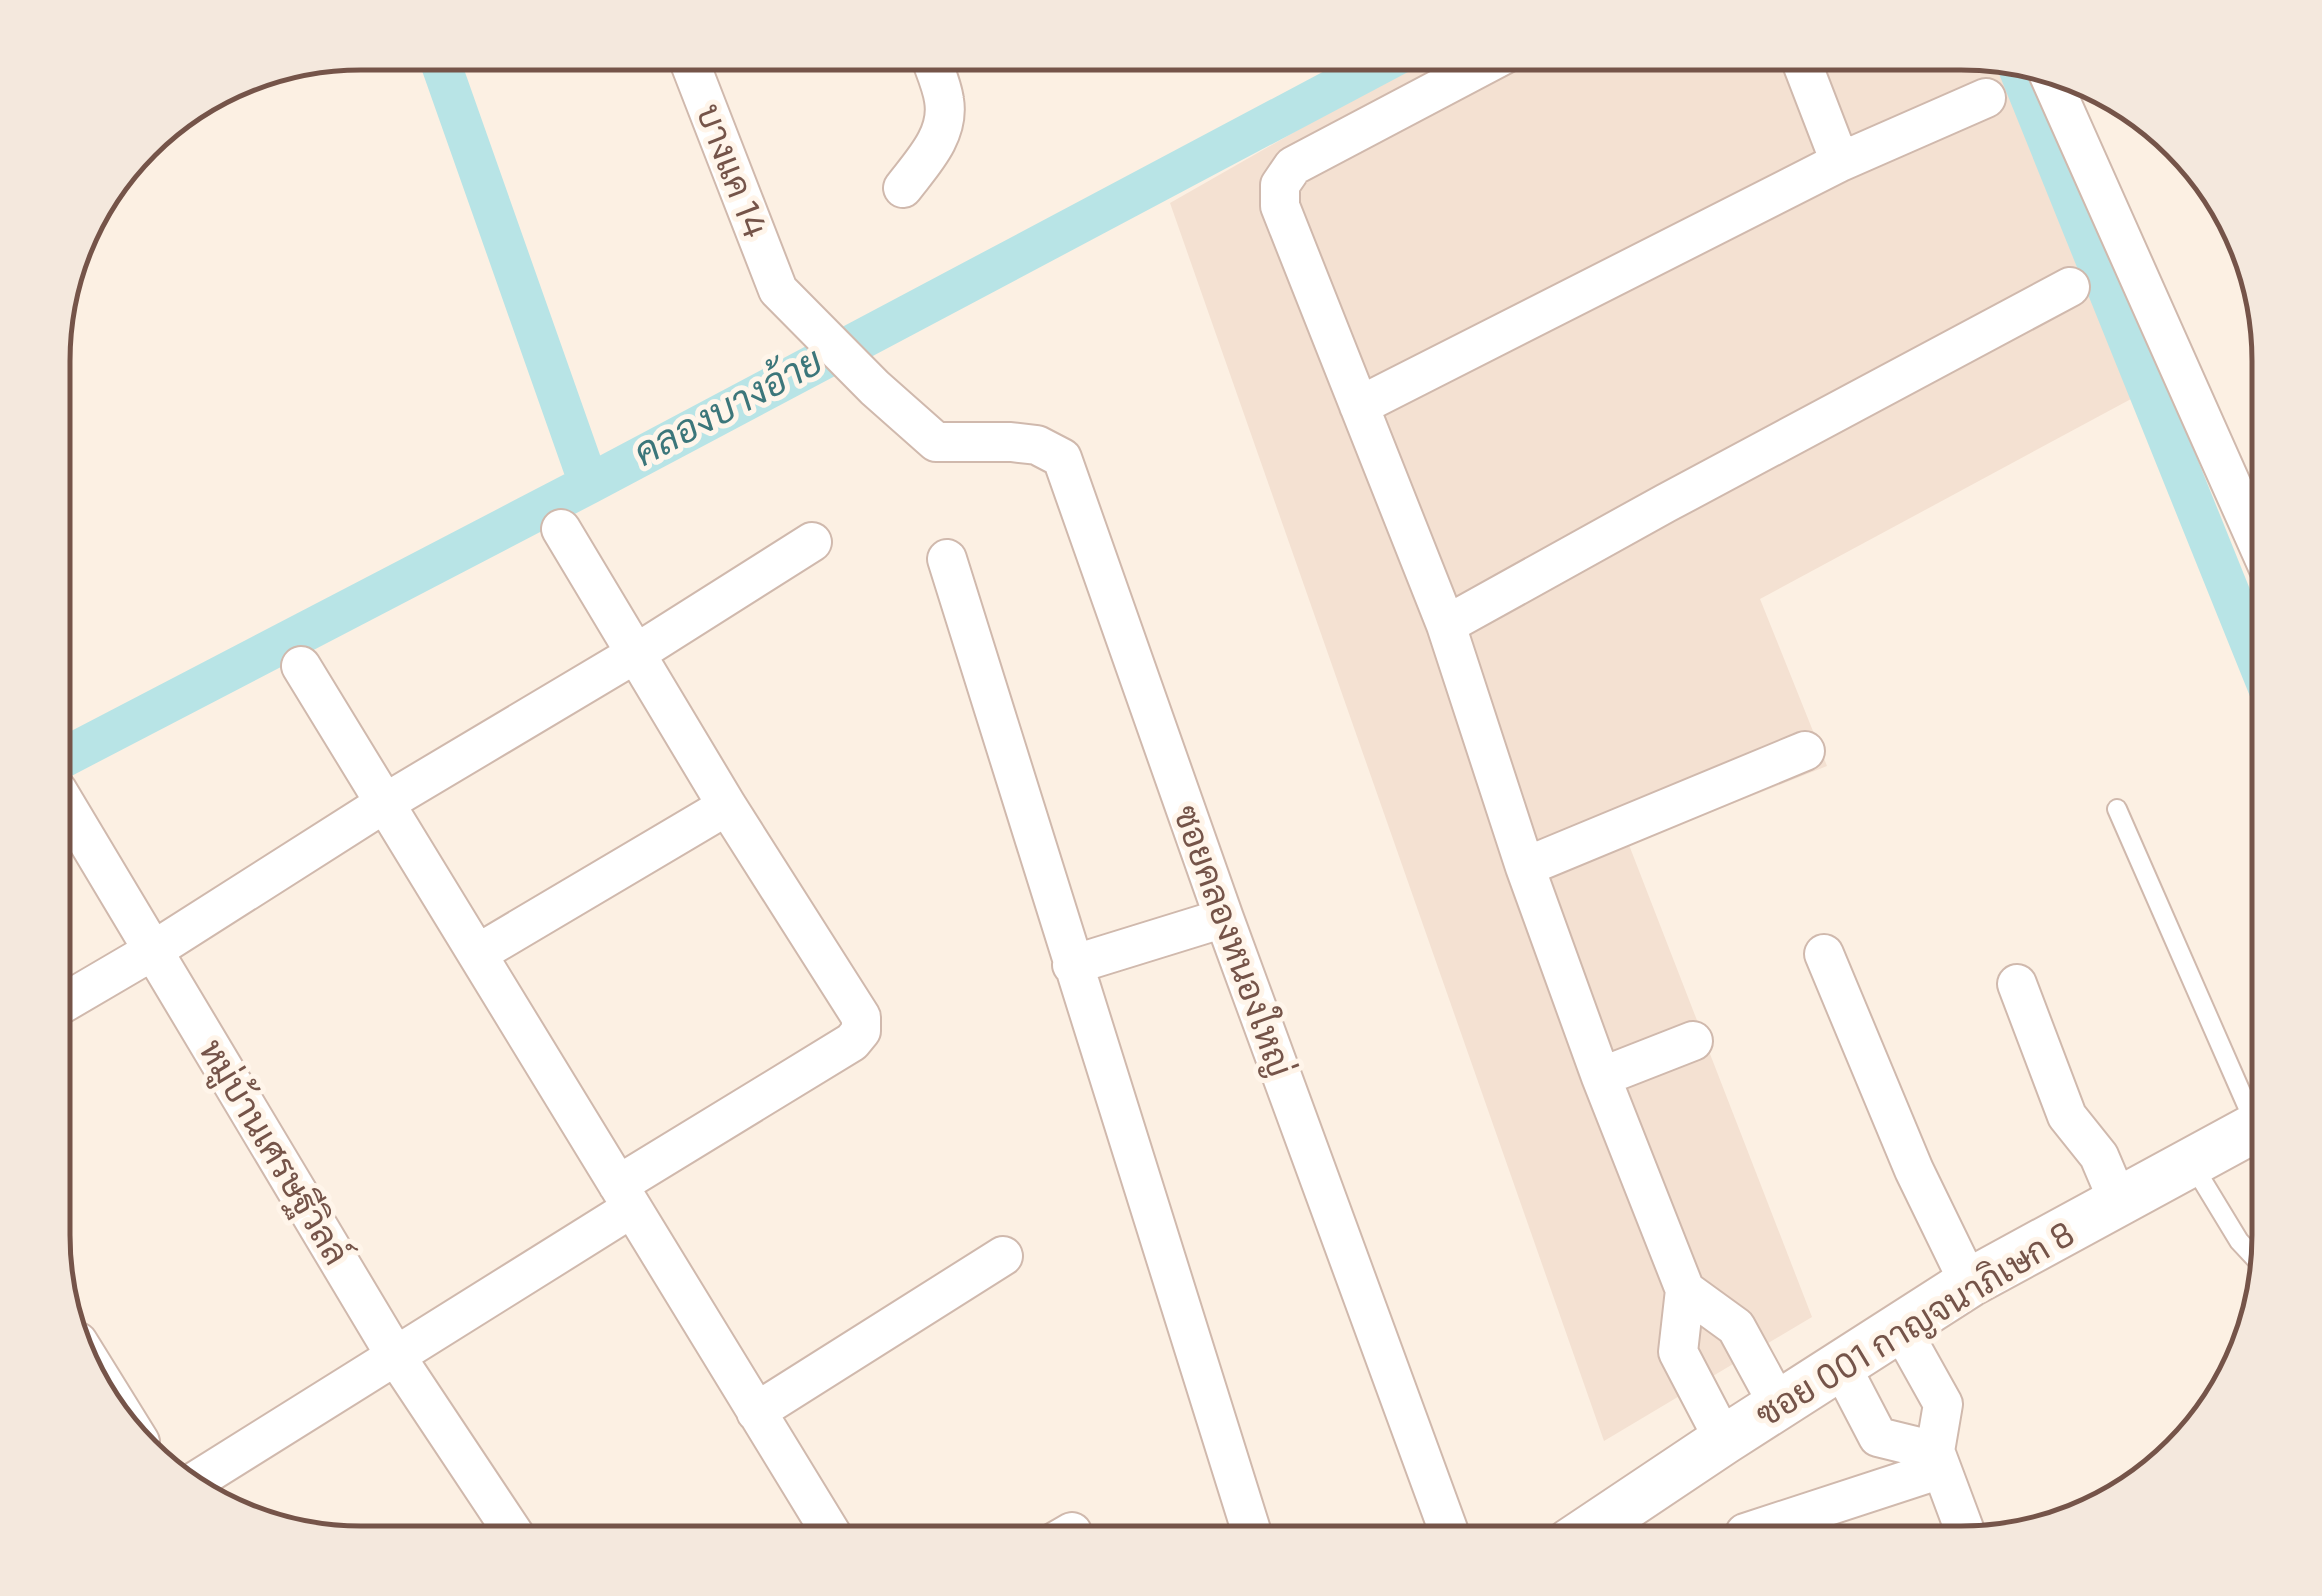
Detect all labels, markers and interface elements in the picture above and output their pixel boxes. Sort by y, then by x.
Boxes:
street label: บางแค 14 [689,97,779,243]
water label: คลองบางอ้าย [625,336,830,474]
street label: ซอยคลองหนองใหญ่ [1164,799,1303,1082]
street label: หมู่บ้านเศรษฐีวิลล์ [188,1031,360,1274]
street label: ซอย 001 กาญจนาภิเษก 8 [1747,1211,2082,1436]

